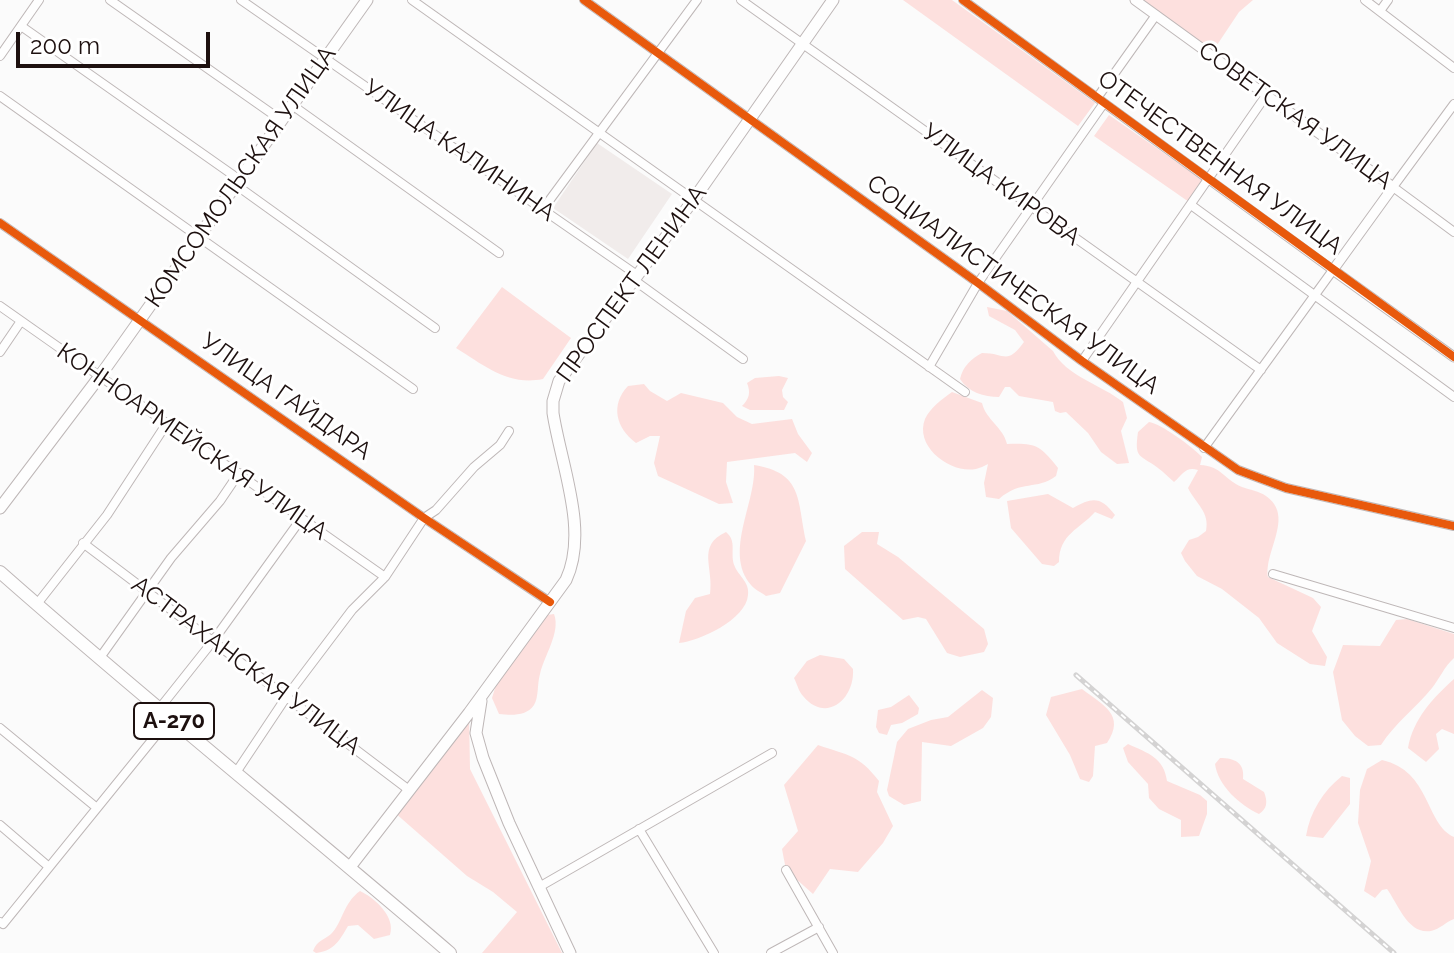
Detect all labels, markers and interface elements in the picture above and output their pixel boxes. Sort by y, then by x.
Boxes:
scale bar [20,16,214,66]
text: 200 m [30,31,100,60]
street label: СОВЕТСКАЯ УЛИЦА [1192,36,1398,196]
street label: КОМСОМОЛЬСКАЯ УЛИЦА [140,41,342,313]
street label: ОТЕЧЕСТВЕННАЯ УЛИЦА [1092,65,1348,261]
street label: УЛИЦА КАЛИНИНА [358,74,560,228]
street label: УЛИЦА КИРОВА [916,118,1086,252]
street label: СОЦИАЛИСТИЧЕСКАЯ УЛИЦА [861,169,1165,401]
street label: ПРОСПЕКТ ЛЕНИНА [551,180,713,388]
street label: УЛИЦА ГАЙДАРА [195,327,377,467]
street label: КОННОАРМЕЙСКАЯ УЛИЦА [51,337,333,547]
street label: АСТРАХАНСКАЯ УЛИЦА [126,570,366,762]
road number: А-270 [134,703,214,739]

